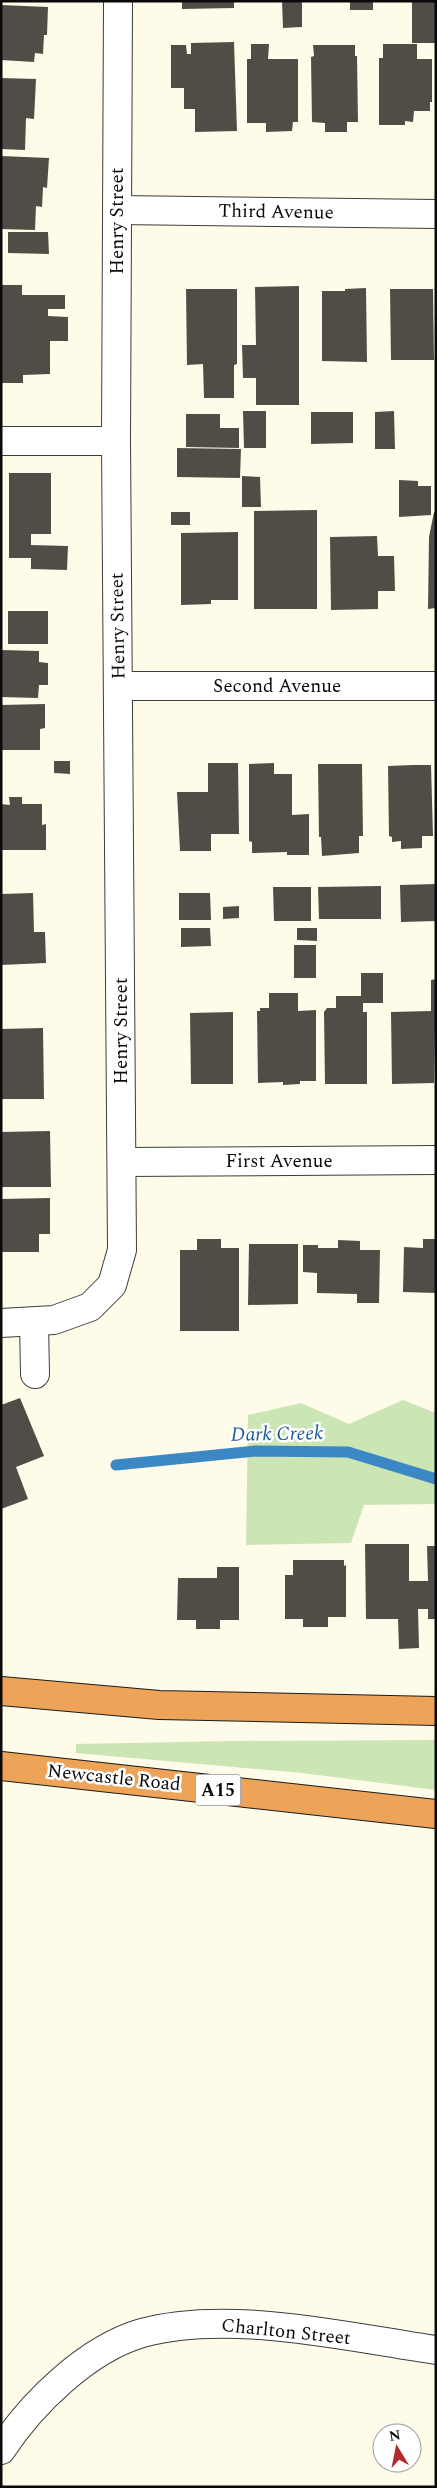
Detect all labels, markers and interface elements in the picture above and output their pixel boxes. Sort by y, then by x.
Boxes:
street label: Henry Street [103,167,132,274]
street label: Third Avenue [218,196,334,228]
street label: Henry Street [103,572,133,680]
street label: Second Avenue [213,672,341,701]
street label: Henry Street [107,977,136,1084]
street label: First Avenue [225,1147,333,1176]
water label: Dark Creek [230,1418,324,1450]
street label: Newcastle Road [46,1757,182,1799]
road number: A15 [196,1774,240,1806]
street label: Charlton Street [220,2311,352,2353]
north arrow [372,2423,422,2473]
text: N [387,2424,402,2447]

